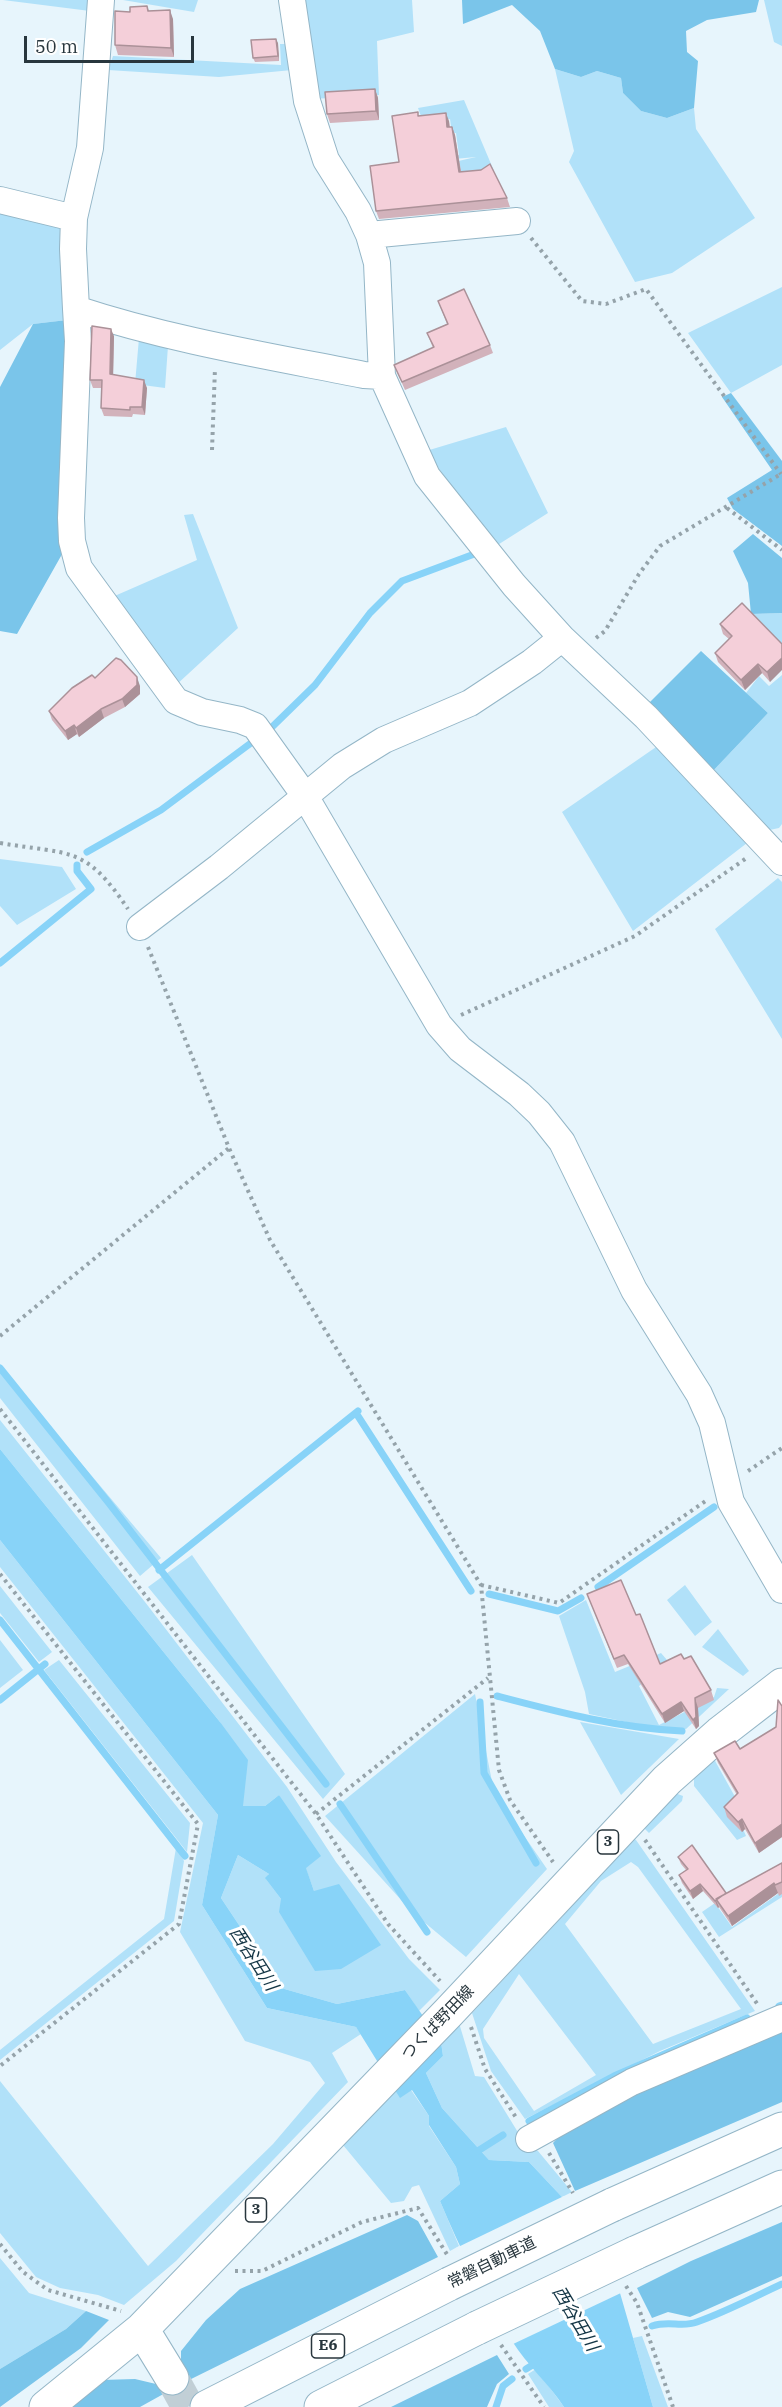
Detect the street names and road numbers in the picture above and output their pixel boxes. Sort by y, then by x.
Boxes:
road number: 3 [598,1830,618,1854]
street label: つくば野田線 [398,1982,478,2064]
road number: 3 [246,2198,266,2222]
street label: 常磐自動車道 [445,2233,539,2293]
road number: E6 [312,2334,344,2358]

